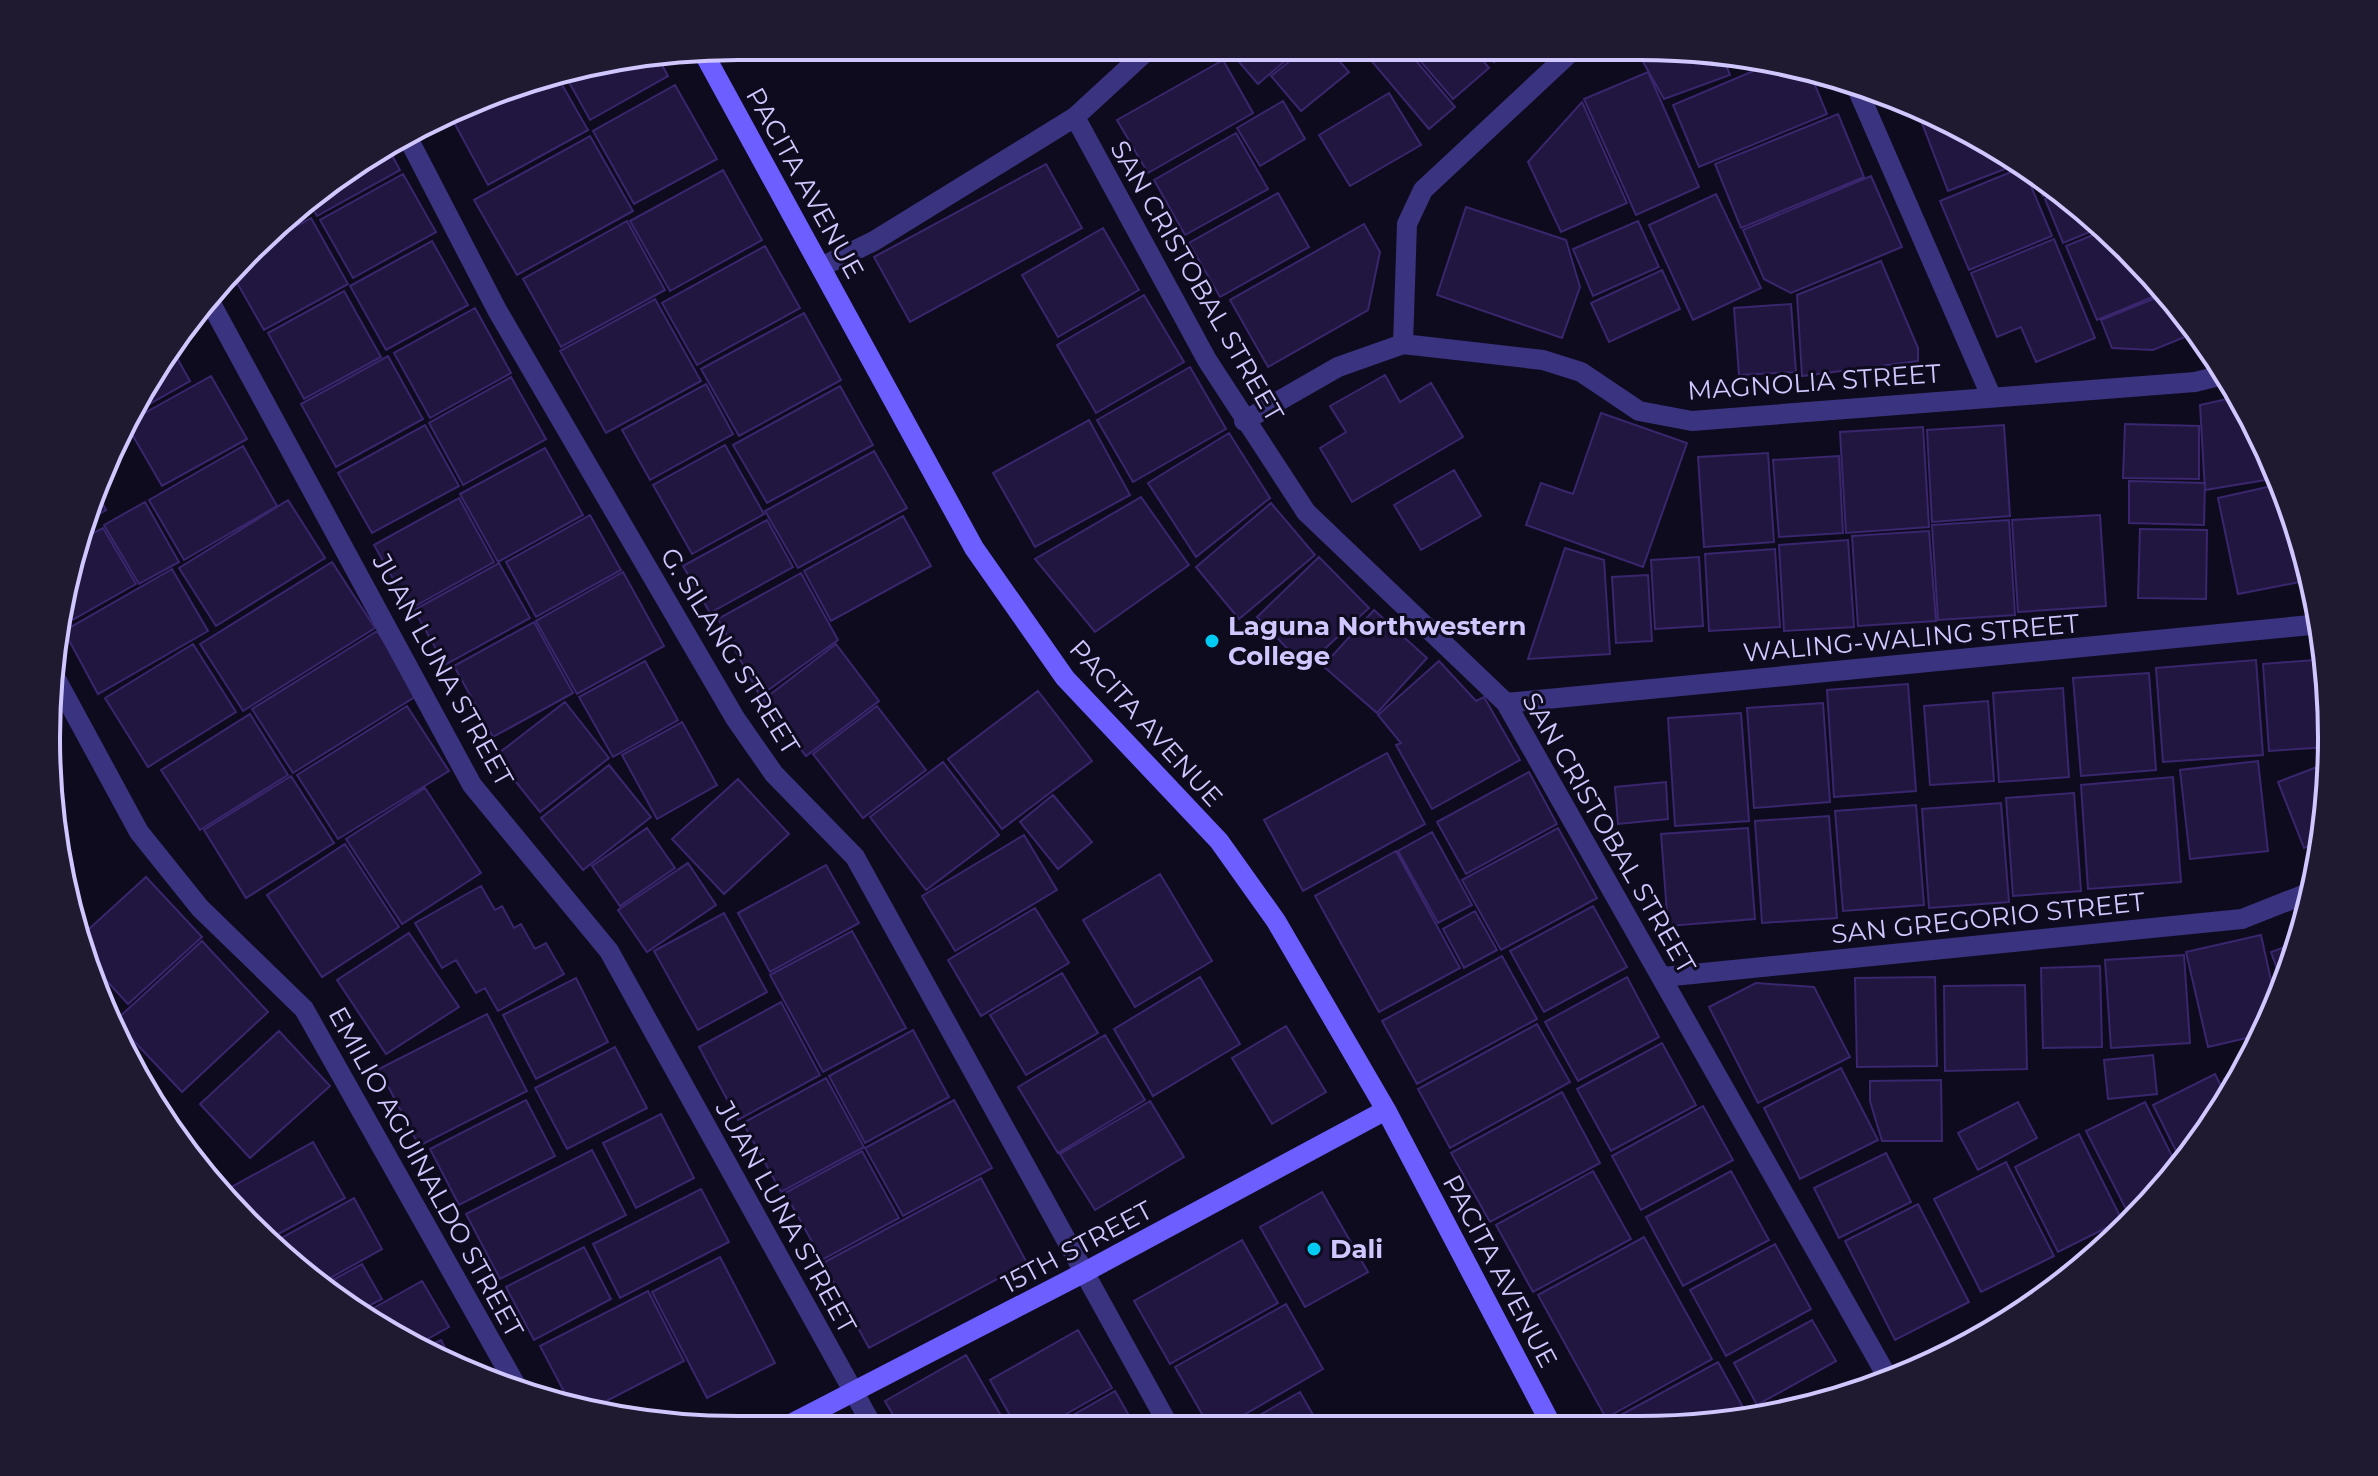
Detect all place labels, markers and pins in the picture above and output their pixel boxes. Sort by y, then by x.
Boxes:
place label: Laguna Northwestern College [1228,610,1527,672]
marker: Laguna Northwestern College [1203,632,1221,650]
place label: Dali [1330,1233,1383,1265]
marker: Dali [1305,1240,1323,1258]

